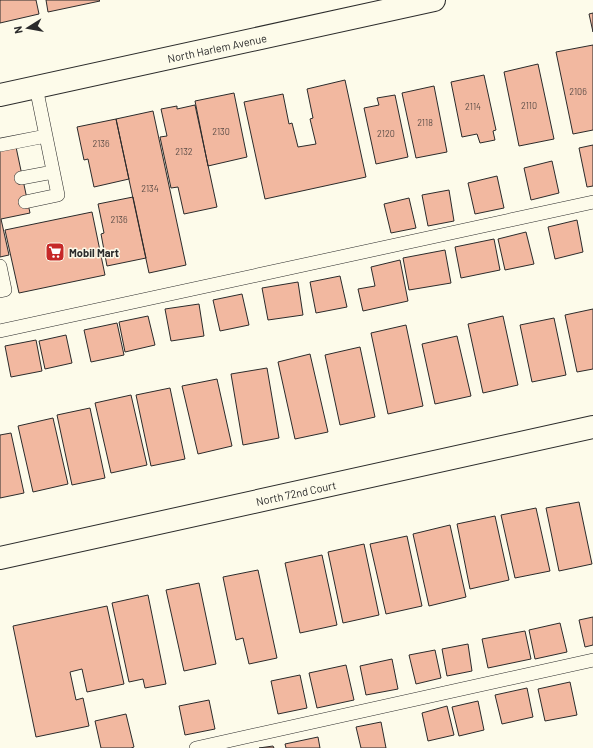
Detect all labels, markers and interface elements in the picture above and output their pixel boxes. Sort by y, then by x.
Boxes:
north arrow [8,8,48,48]
text: N [11,25,25,35]
street label: North Harlem Avenue [166,31,268,65]
house number: 2106 [569,86,587,97]
house number: 2110 [521,100,537,111]
house number: 2114 [465,101,481,112]
house number: 2118 [417,117,433,128]
house number: 2130 [212,126,230,137]
house number: 2120 [377,128,395,139]
house number: 2136 [92,138,110,149]
house number: 2132 [175,146,193,157]
house number: 2134 [141,183,159,194]
house number: 2136 [110,214,128,225]
supermarket icon: Mobil Mart [44,241,66,263]
place label: Mobil Mart [69,246,119,259]
street label: North 72nd Court [255,478,337,508]

